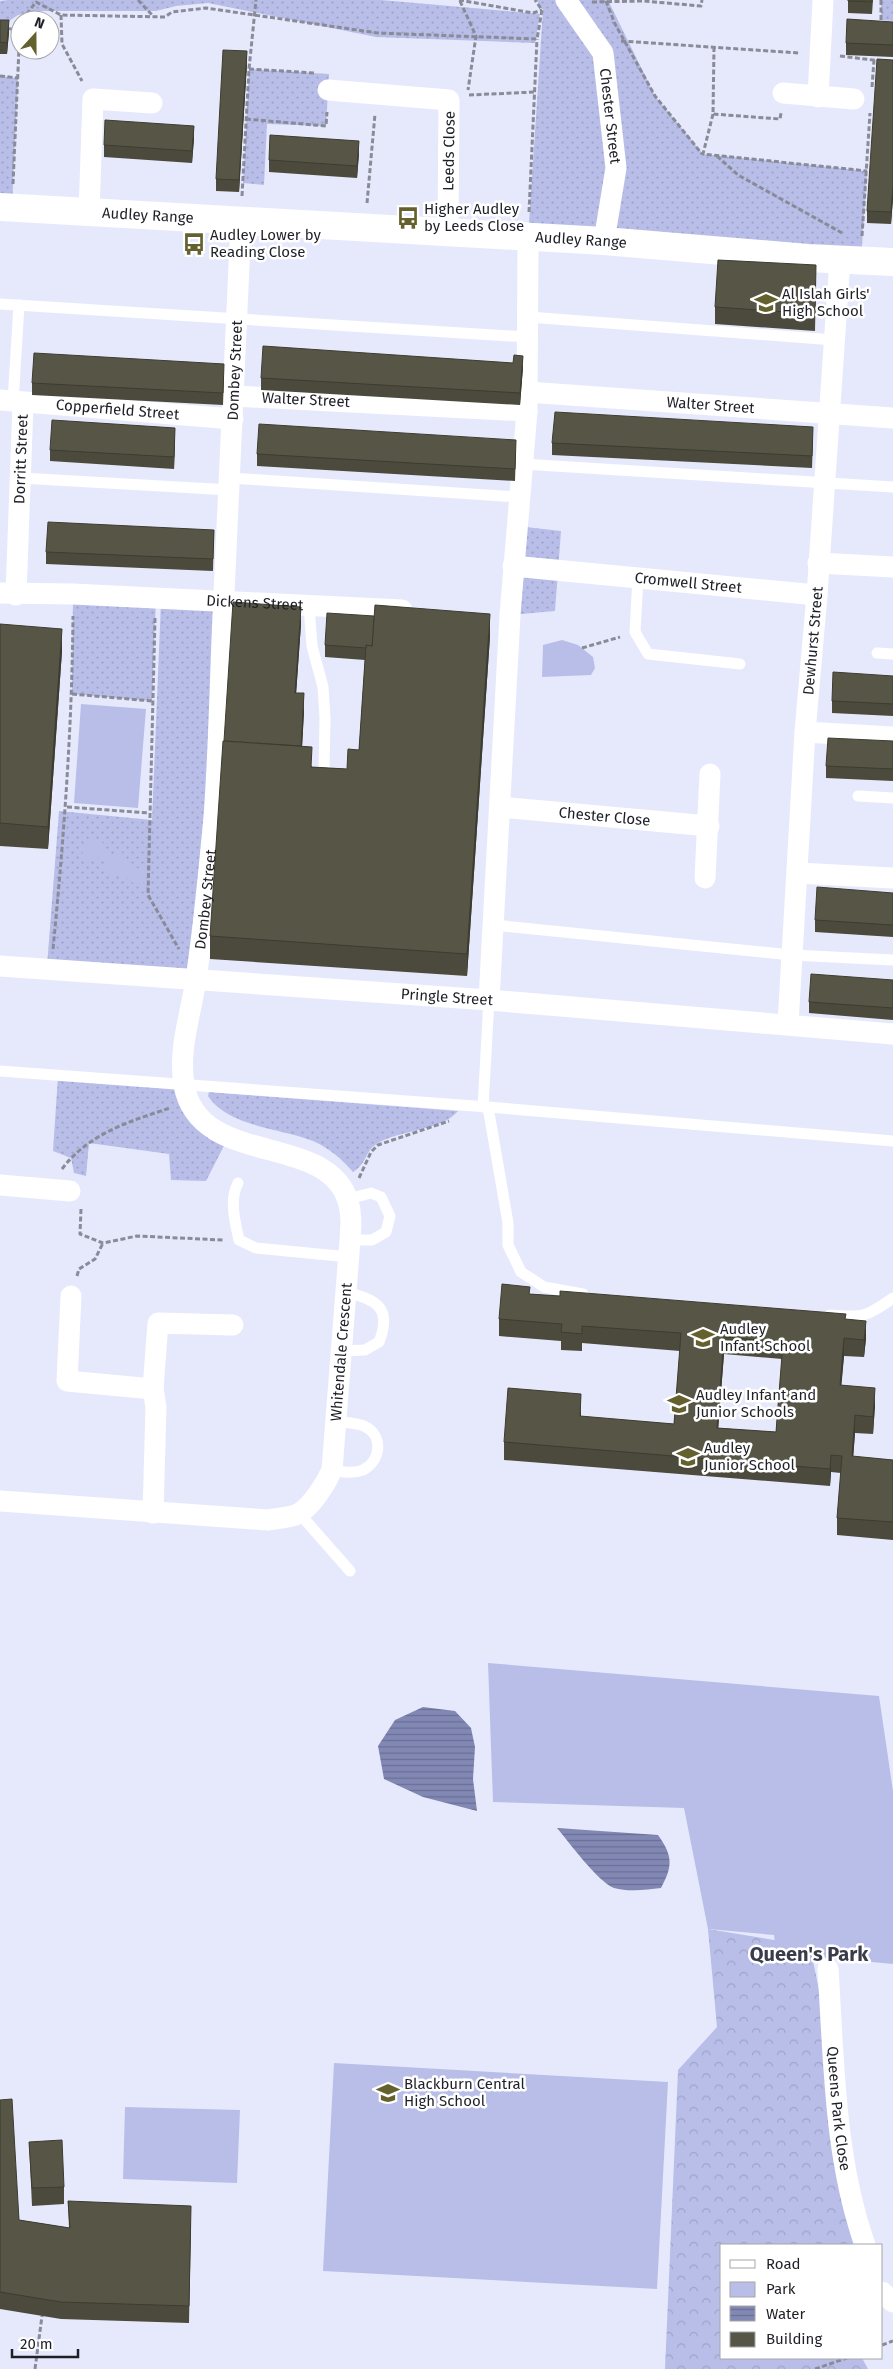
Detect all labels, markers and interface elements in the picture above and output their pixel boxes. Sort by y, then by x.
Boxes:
north arrow [10,10,60,60]
text: N [32,14,47,33]
street label: Chester Street [596,67,625,165]
street label: Leeds Close [439,111,459,191]
place label: Higher Audley by Leeds Close [424,200,524,235]
street label: Audley Range [101,204,194,227]
bus stop icon: Higher Audley by Leeds Close [395,205,421,231]
place label: Audley Lower by Reading Close [210,226,321,261]
street label: Audley Range [535,228,628,252]
bus stop icon: Audley Lower by Reading Close [181,231,207,257]
place label: Al Islah Girls' High School [782,285,870,320]
school or university icon: Al Islah Girls' High School [753,290,779,316]
street label: Dombey Street [224,319,246,421]
street label: Walter Street [261,388,351,411]
street label: Walter Street [666,393,756,417]
street label: Copperfield Street [55,396,181,424]
street label: Dorritt Street [10,413,32,504]
street label: Cromwell Street [634,569,743,597]
street label: Dewhurst Street [799,585,827,696]
street label: Dickens Street [206,591,304,614]
street label: Chester Close [558,803,651,830]
street label: Dombey Street [191,848,220,951]
street label: Pringle Street [400,985,494,1009]
street label: Whitendale Crescent [327,1281,356,1422]
place label: Audley Infant School [720,1320,811,1355]
school or university icon: Audley Infant School [690,1325,716,1351]
place label: Audley Infant and Junior Schools [696,1386,816,1421]
school or university icon: Audley Infant and Junior Schools [666,1391,692,1417]
place label: Audley Junior School [704,1439,796,1474]
school or university icon: Audley Junior School [675,1444,701,1470]
district label: Queen's Park [750,1942,869,1966]
street label: Queens Park Close [823,2046,855,2172]
place label: Blackburn Central High School [404,2075,525,2110]
school or university icon: Blackburn Central High School [375,2080,401,2106]
legend [720,2244,883,2359]
text: Road [766,2255,801,2273]
text: Park [766,2280,796,2298]
text: Water [766,2305,805,2323]
scale bar [12,2326,79,2358]
text: Building [766,2330,822,2348]
text: 20 m [20,2335,53,2353]

